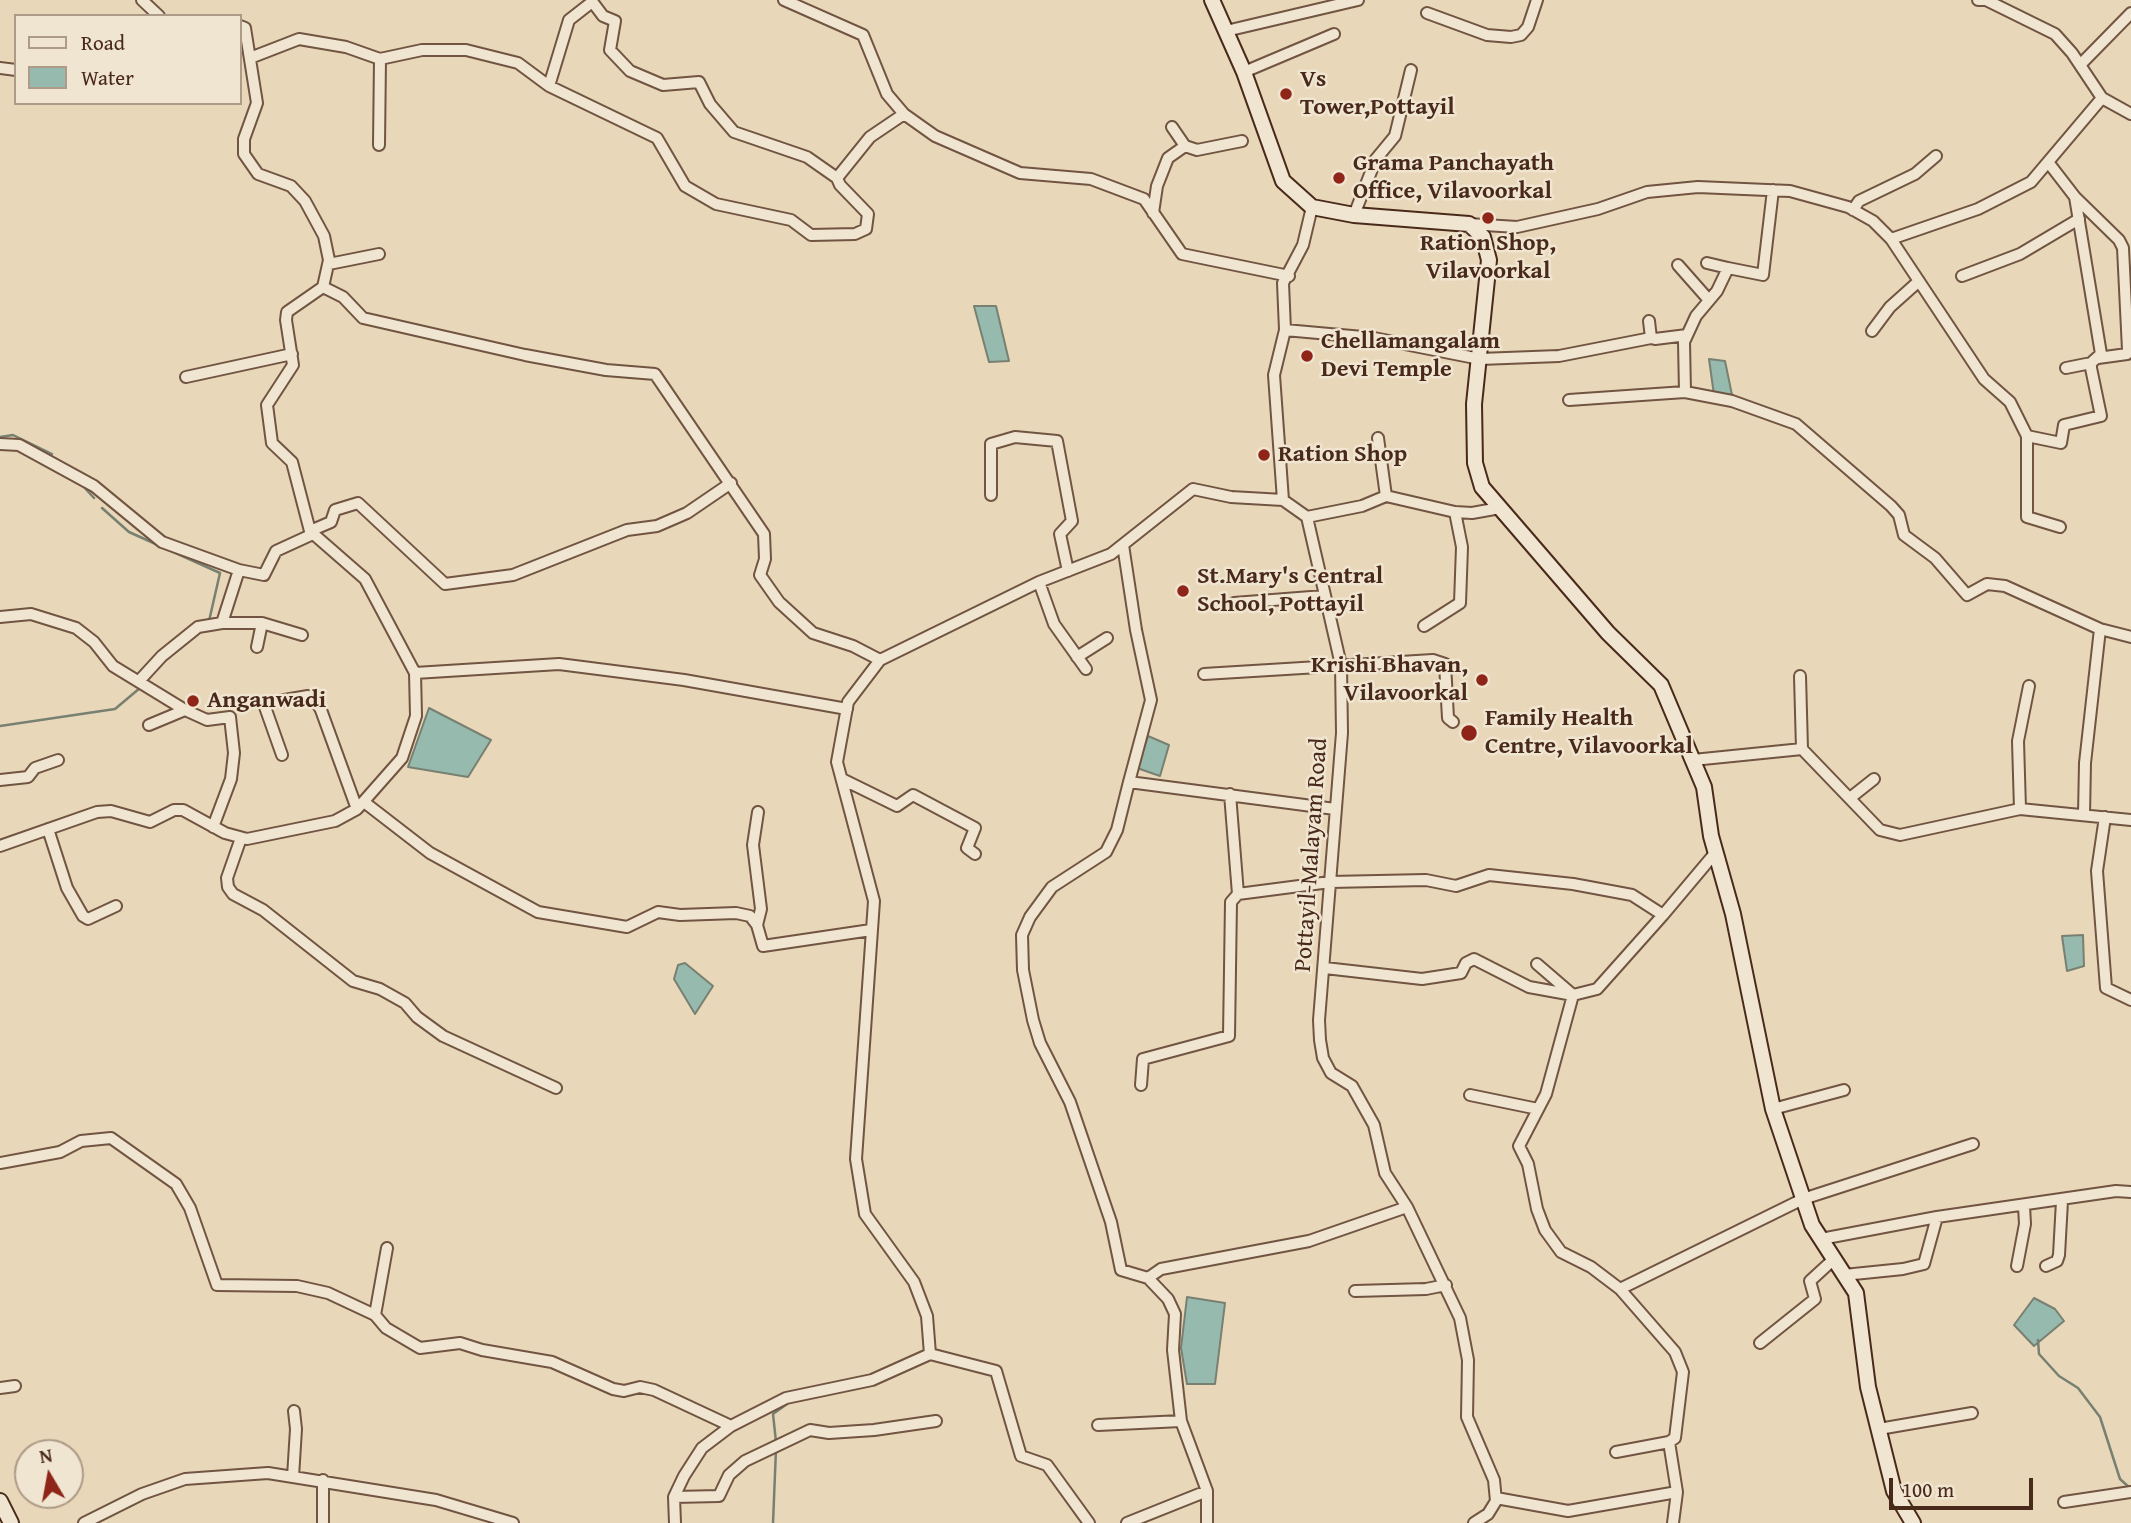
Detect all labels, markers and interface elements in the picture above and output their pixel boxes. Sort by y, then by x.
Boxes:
legend [14,14,242,105]
text: Road [81,27,125,58]
text: Water [81,62,134,93]
place label: Vs Tower,Pottayil [1300,66,1455,122]
marker: Vs Tower,Pottayil [1278,86,1294,102]
place label: Grama Panchayath Office, Vilavoorkal [1353,150,1554,206]
marker: Grama Panchayath Office, Vilavoorkal [1331,170,1347,186]
marker: Ration Shop, Vilavoorkal [1480,210,1496,226]
place label: Ration Shop, Vilavoorkal [1420,230,1556,286]
place label: Chellamangalam Devi Temple [1321,328,1500,384]
marker: Chellamangalam Devi Temple [1299,348,1315,364]
place label: Ration Shop [1278,441,1407,469]
marker: Ration Shop [1256,447,1272,463]
place label: St.Mary's Central School, Pottayil [1197,563,1383,619]
marker: St.Mary's Central School, Pottayil [1175,583,1191,599]
place label: Krishi Bhavan, Vilavoorkal [1311,652,1468,708]
marker: Krishi Bhavan, Vilavoorkal [1474,672,1490,688]
place label: Anganwadi [207,687,326,715]
marker: Anganwadi [185,693,201,709]
place label: Family Health Centre, Vilavoorkal [1485,705,1693,761]
marker: Family Health Centre, Vilavoorkal [1459,723,1479,743]
street label: Pottayil-Malayam Road [1289,737,1335,973]
north arrow [14,1439,84,1509]
text: N [37,1440,54,1470]
scale bar [1893,1464,2036,1508]
text: 100 m [1902,1474,1954,1505]

